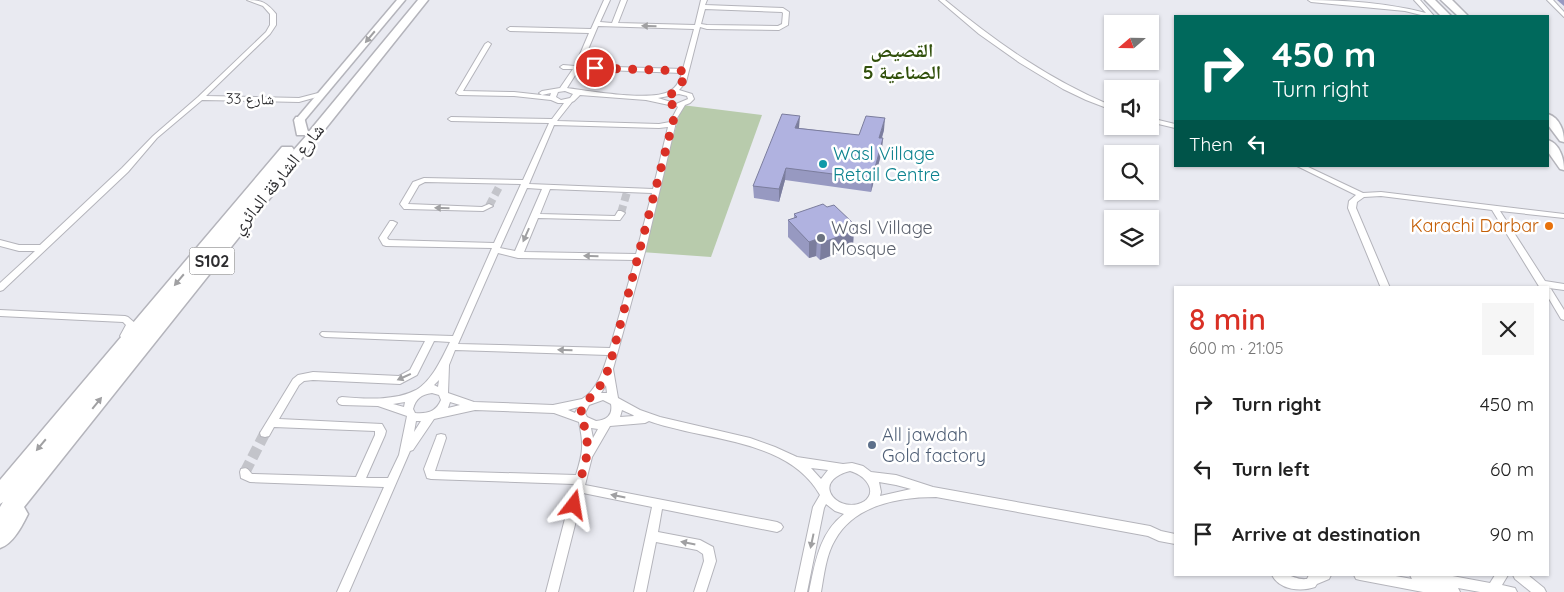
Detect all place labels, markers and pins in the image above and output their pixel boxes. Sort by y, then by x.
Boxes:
pin [574,47,616,89]
place label: Wasl Village Retail Centre [833,142,940,186]
marker: Wasl Village Retail Centre [817,158,829,170]
place label: Karachi Darbar [1410,214,1539,237]
place label: Wasl Village Mosque [831,216,933,260]
marker: Karachi Darbar [1543,220,1555,232]
marker: Wasl Village Mosque [815,232,827,244]
place label: All jawdah Gold factory [882,423,986,467]
marker: All jawdah Gold factory [866,439,878,451]

